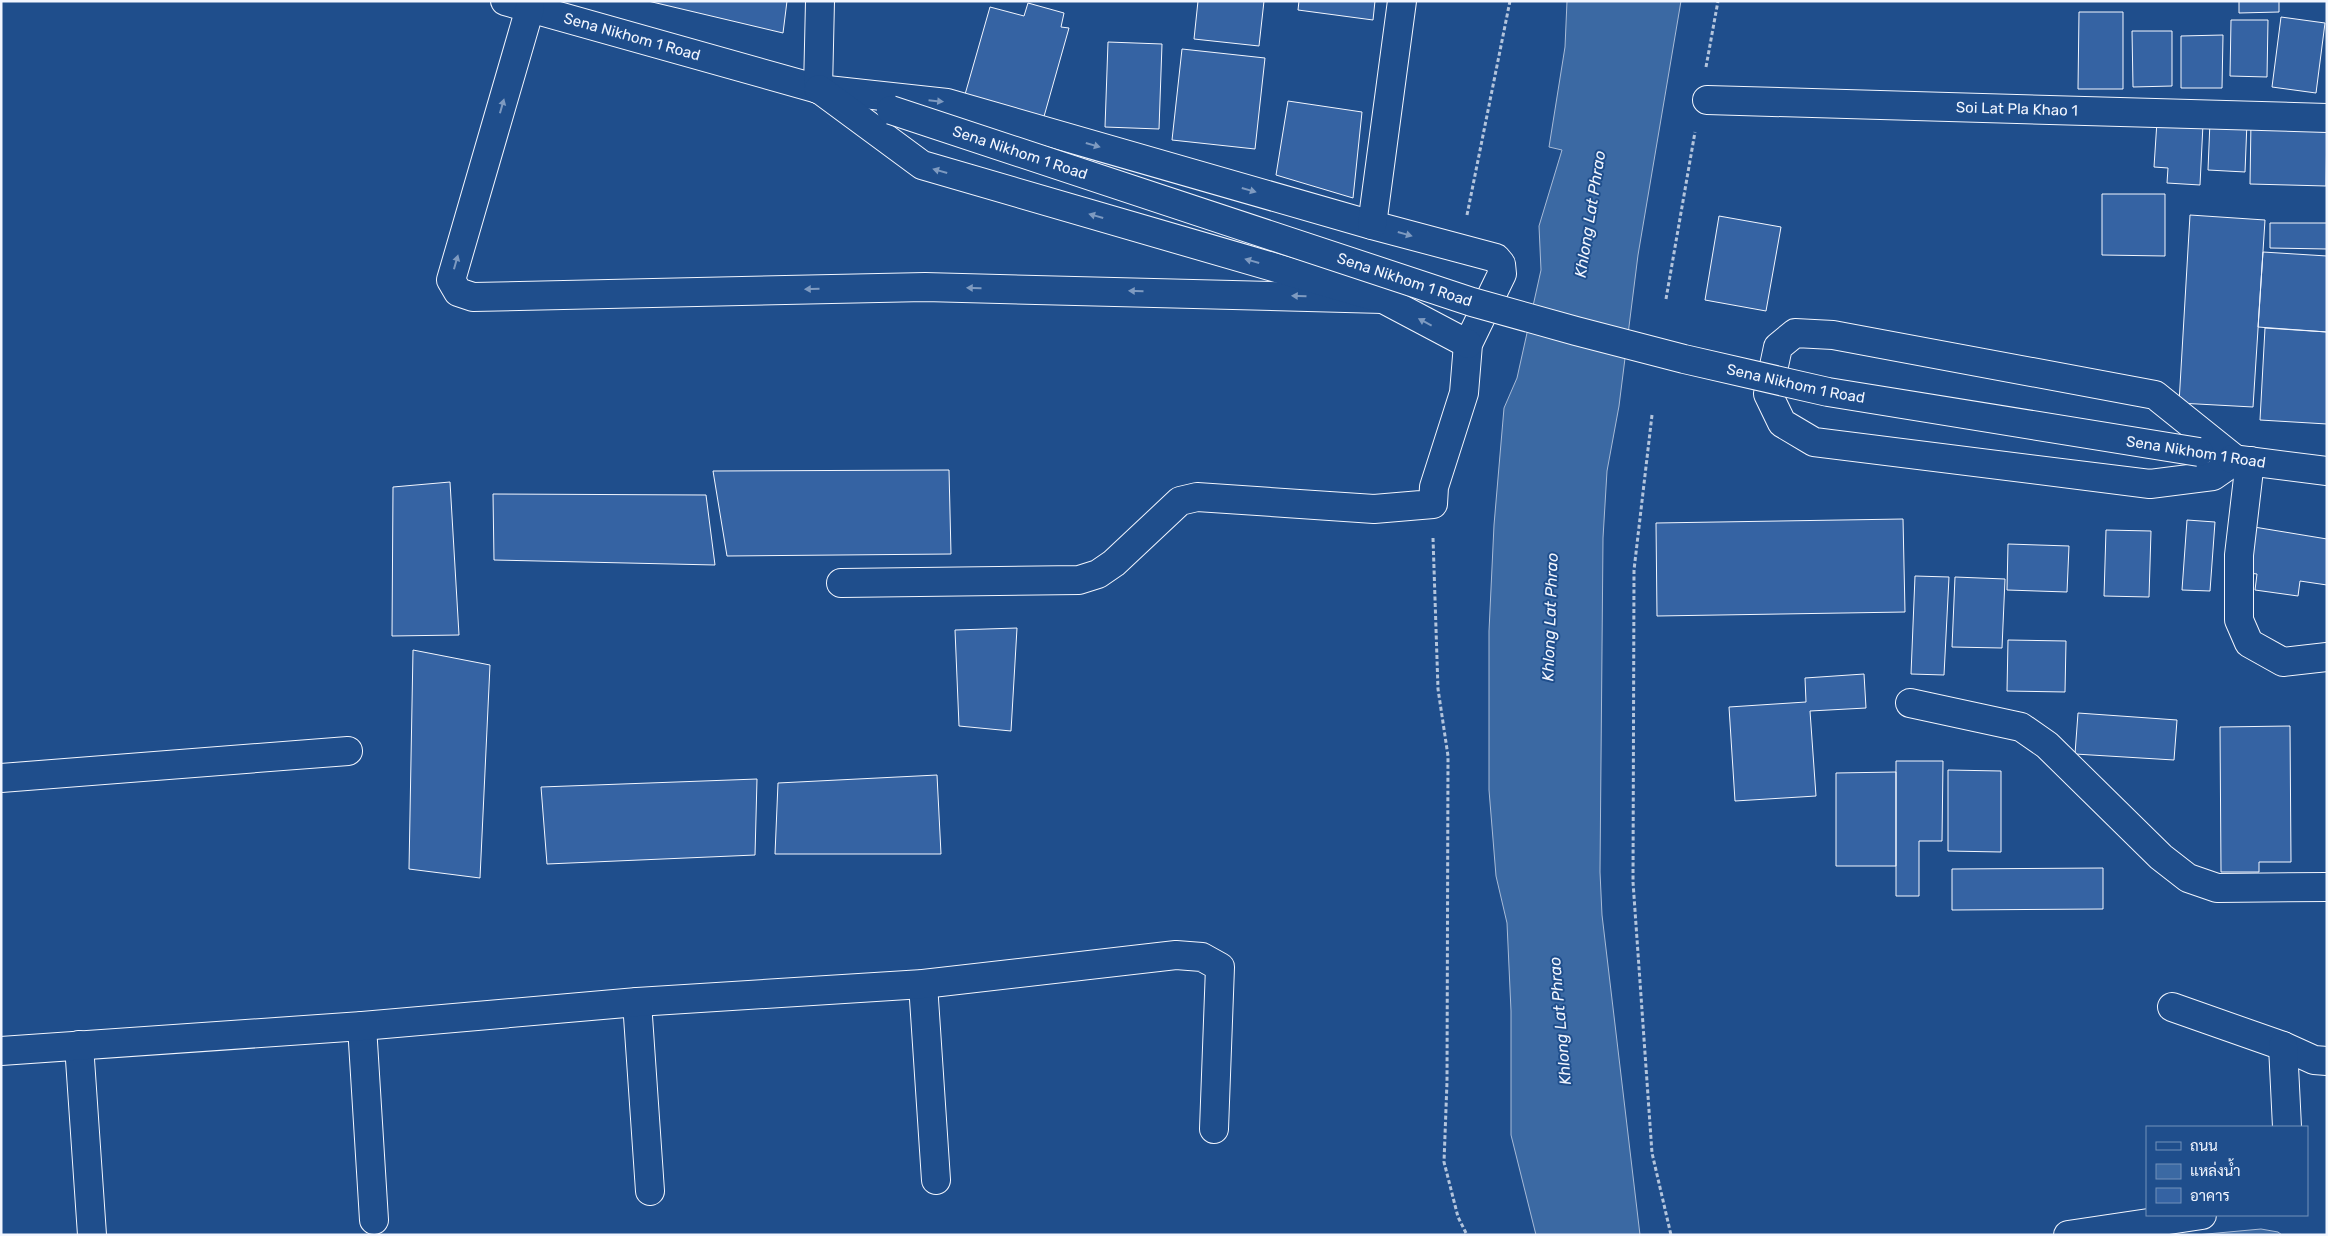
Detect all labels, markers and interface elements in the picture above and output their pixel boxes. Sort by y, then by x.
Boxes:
street label: Sena Nikhom 1 Road [562,9,702,64]
one-way arrow [928,97,944,105]
street label: Soi Lat Pla Khao 1 [1956,98,2078,120]
one-way arrow [498,99,506,114]
street label: Sena Nikhom 1 Road [950,122,1090,183]
one-way arrow [1085,141,1100,149]
water label: Khlong Lat Phrao [1571,149,1609,279]
one-way arrow [932,166,947,174]
one-way arrow [1241,186,1256,194]
one-way arrow [1088,211,1103,219]
one-way arrow [1398,231,1413,239]
street label: Sena Nikhom 1 Road [1335,249,1475,310]
one-way arrow [452,254,460,269]
one-way arrow [1244,257,1259,265]
one-way arrow [966,284,982,292]
one-way arrow [803,286,819,294]
one-way arrow [1128,287,1144,295]
one-way arrow [1291,292,1307,300]
one-way arrow [1418,318,1432,326]
street label: Sena Nikhom 1 Road [1725,360,1866,407]
street label: Sena Nikhom 1 Road [2125,432,2267,472]
water label: Khlong Lat Phrao [1538,552,1562,682]
water label: Khlong Lat Phrao [1545,956,1575,1086]
legend [2146,1126,2308,1216]
text: ถนน [2190,1137,2218,1155]
text: แหล่งน้ำ [2190,1158,2241,1180]
text: อาคาร [2190,1187,2230,1205]

